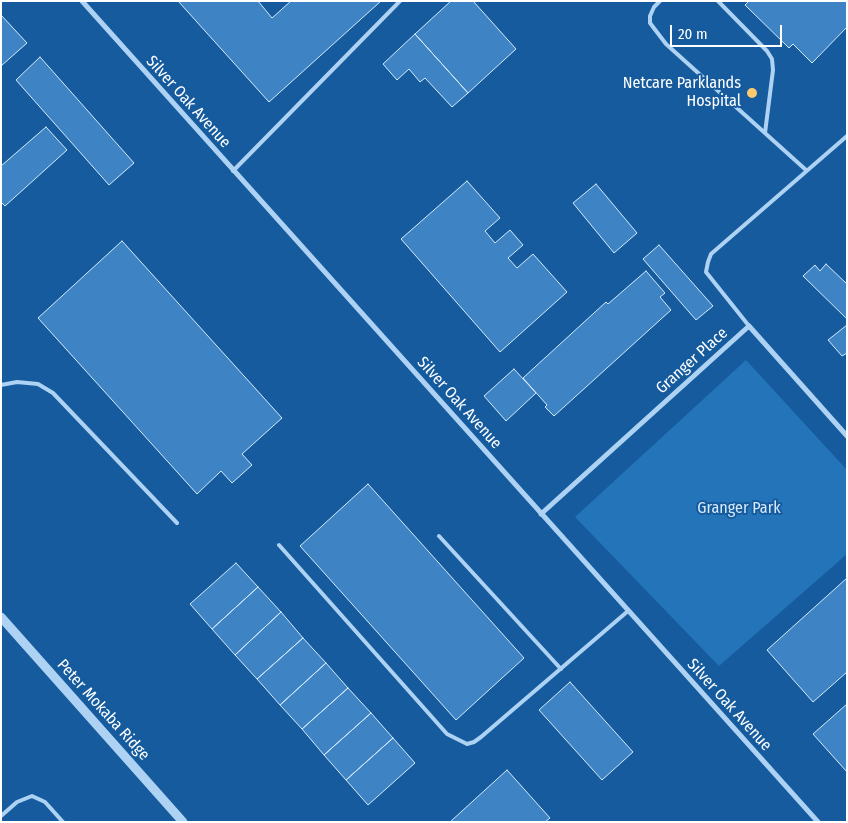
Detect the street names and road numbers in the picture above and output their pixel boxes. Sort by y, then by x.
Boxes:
street label: Silver Oak Avenue [142,52,234,152]
street label: Granger Place [652,324,732,398]
street label: Silver Oak Avenue [413,353,505,453]
street label: Silver Oak Avenue [683,655,775,755]
street label: Peter Mokaba Ridge [53,656,153,764]

